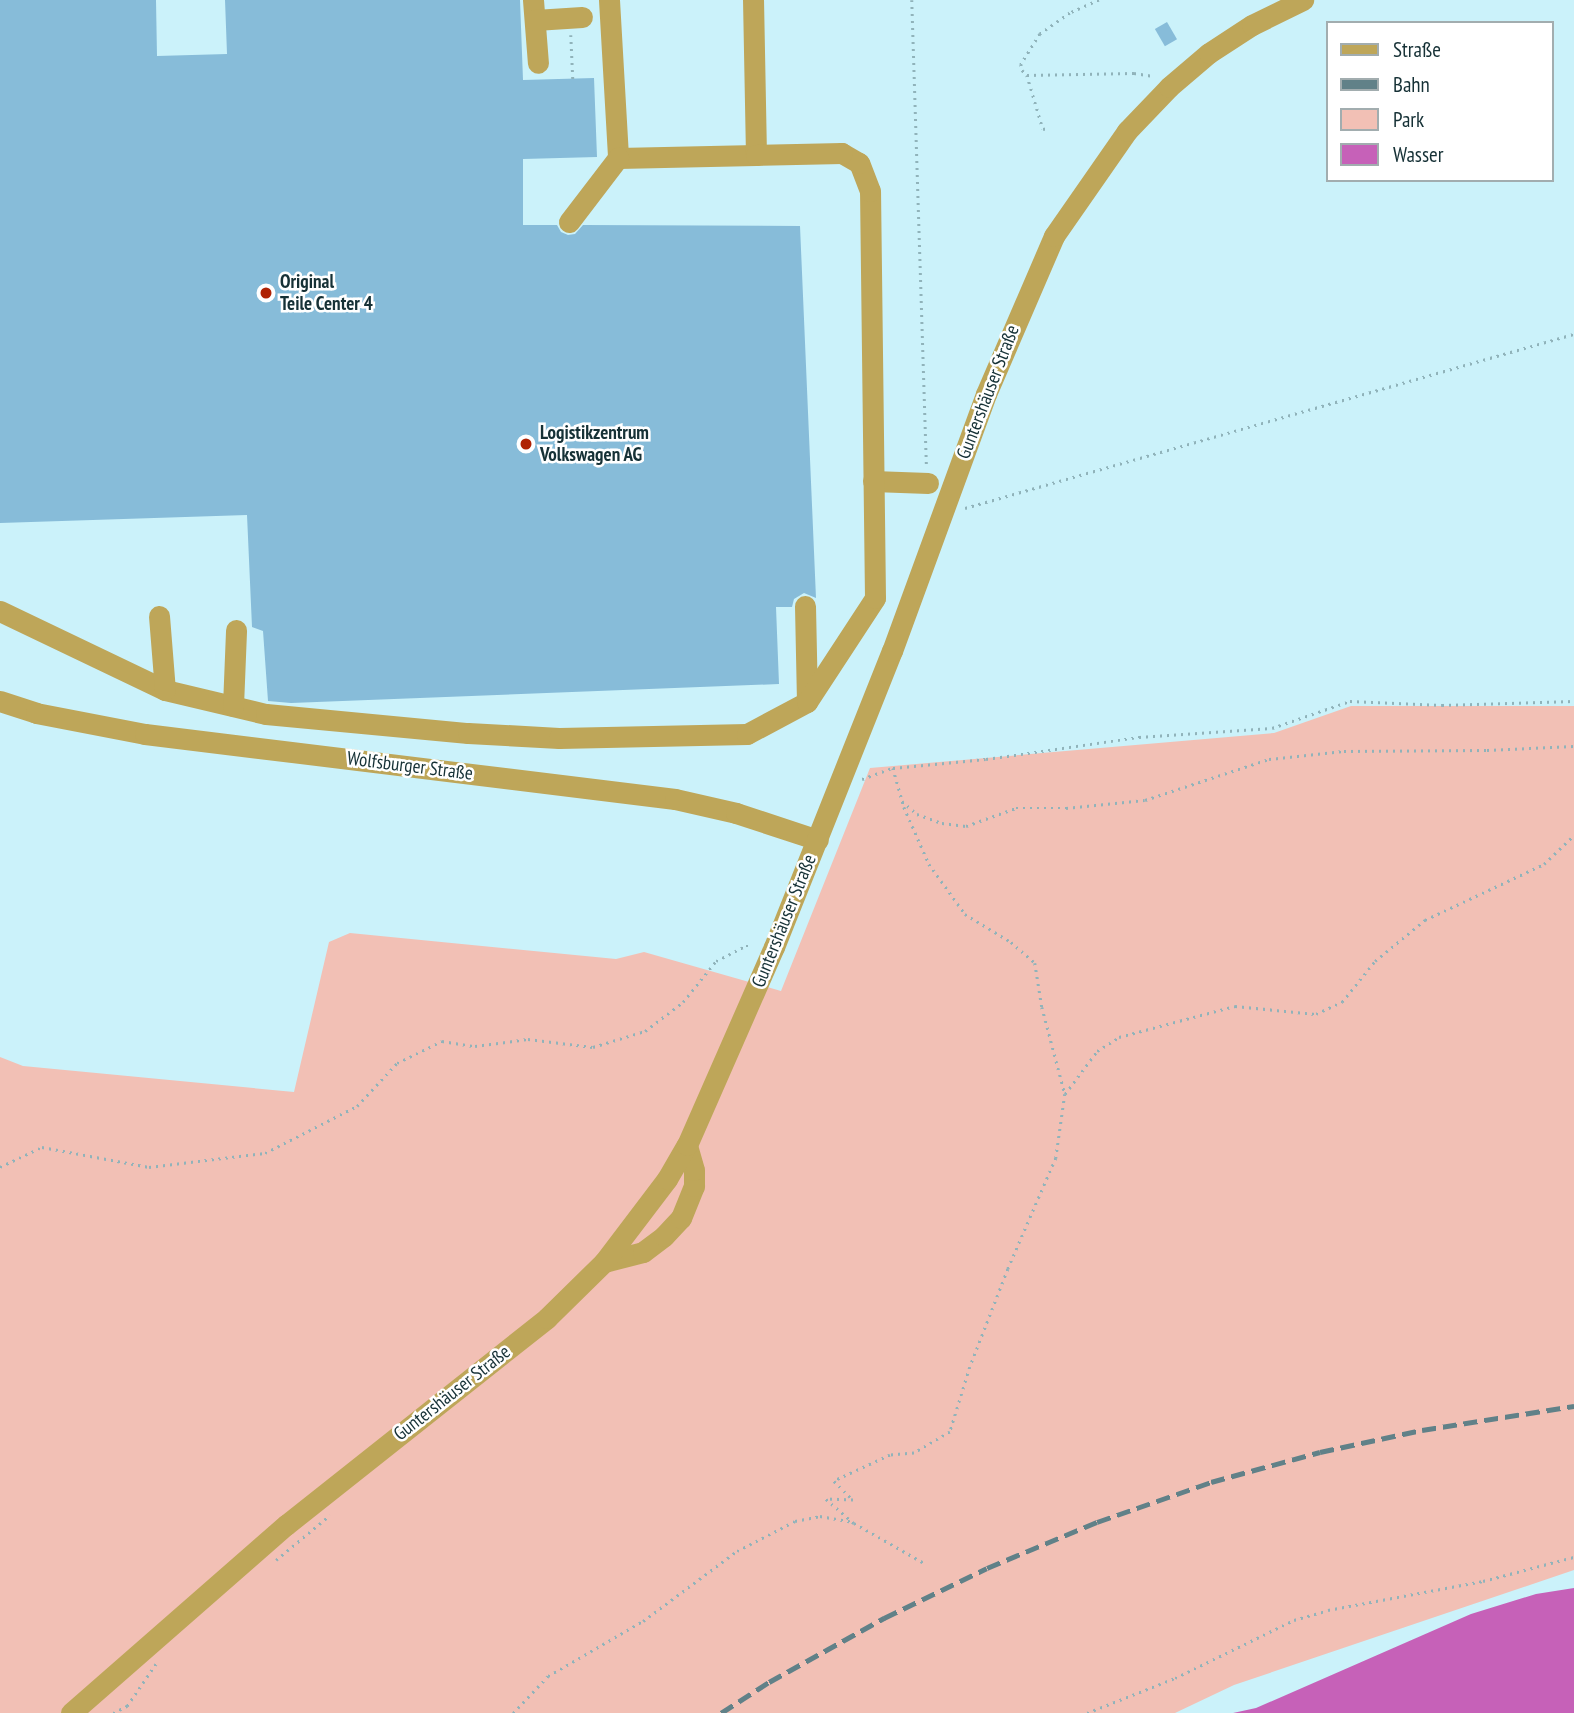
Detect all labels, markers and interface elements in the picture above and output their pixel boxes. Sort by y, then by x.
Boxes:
legend [1326,21,1553,182]
text: Straße [1393,36,1441,63]
text: Bahn [1393,71,1430,98]
text: Park [1393,106,1424,133]
text: Wasser [1393,141,1443,168]
place label: Original Teile Center 4 [280,271,373,315]
marker: Original Teile Center 4 [258,285,274,301]
street label: Guntershäuser Straße [952,322,1024,462]
place label: Logistikzentrum Volkswagen AG [540,422,649,466]
marker: Logistikzentrum Volkswagen AG [518,436,534,452]
street label: Wolfsburger Straße [346,747,474,785]
street label: Guntershäuser Straße [747,851,821,991]
street label: Guntershäuser Straße [389,1340,515,1446]

